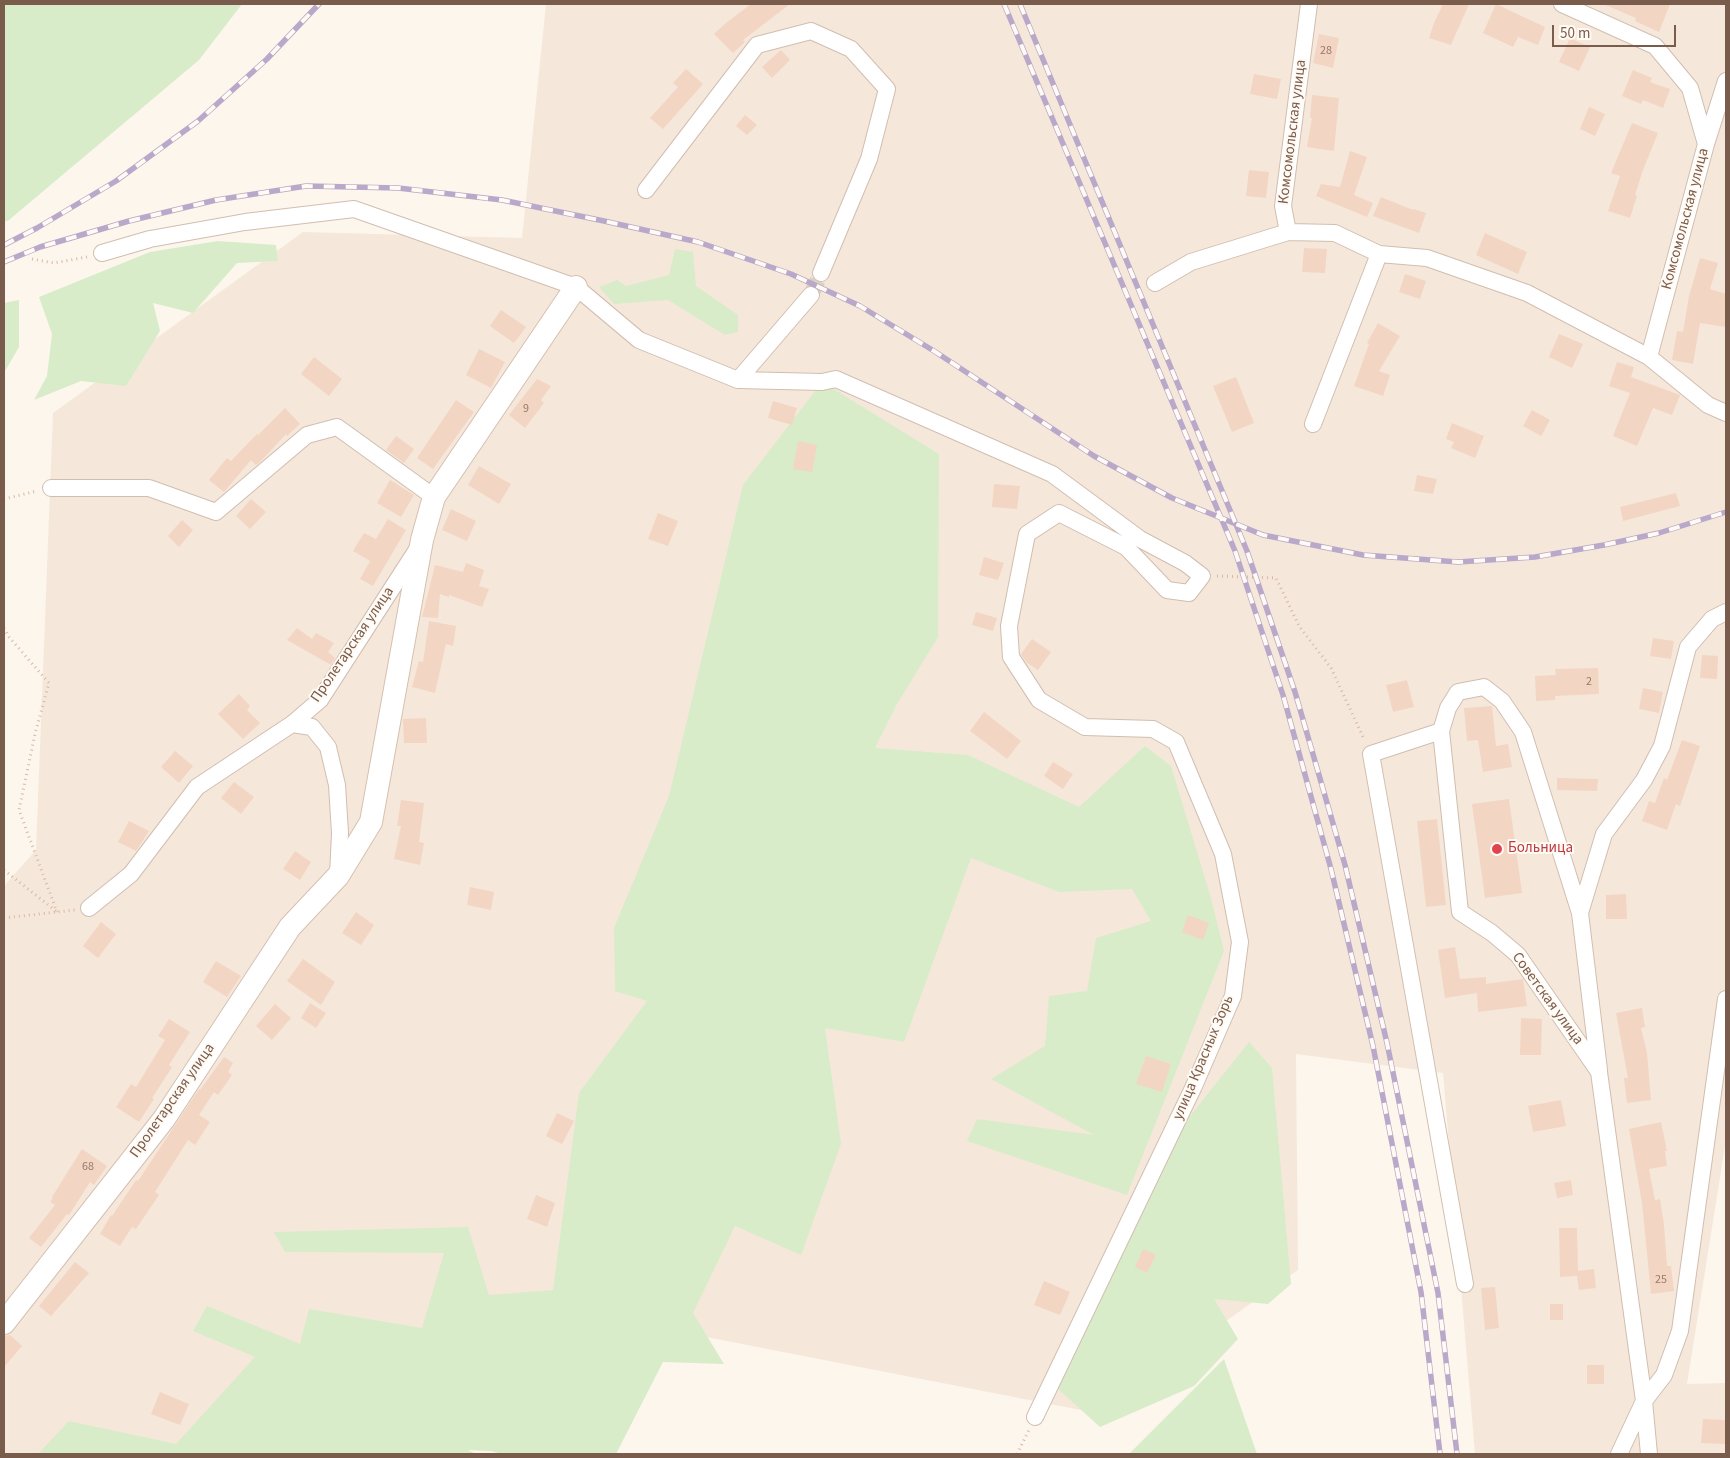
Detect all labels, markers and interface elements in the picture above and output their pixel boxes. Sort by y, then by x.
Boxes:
scale bar [1555,15,1679,47]
text: 50 m [1560,23,1590,44]
house number: 28 [1320,44,1332,58]
street label: Комсомольская улица [1275,59,1311,205]
street label: Комсомольская улица [1658,146,1714,292]
house number: 9 [523,402,529,416]
street label: Пролетарская улица [308,584,398,706]
house number: 2 [1586,675,1592,689]
place label: Больница [1508,840,1573,858]
marker: Больница [1490,842,1504,856]
street label: Советская улица [1507,949,1587,1049]
street label: улица Красных Зорь [1170,993,1238,1123]
street label: Пролетарская улица [127,1040,219,1162]
house number: 68 [82,1160,94,1174]
house number: 25 [1655,1273,1667,1287]

